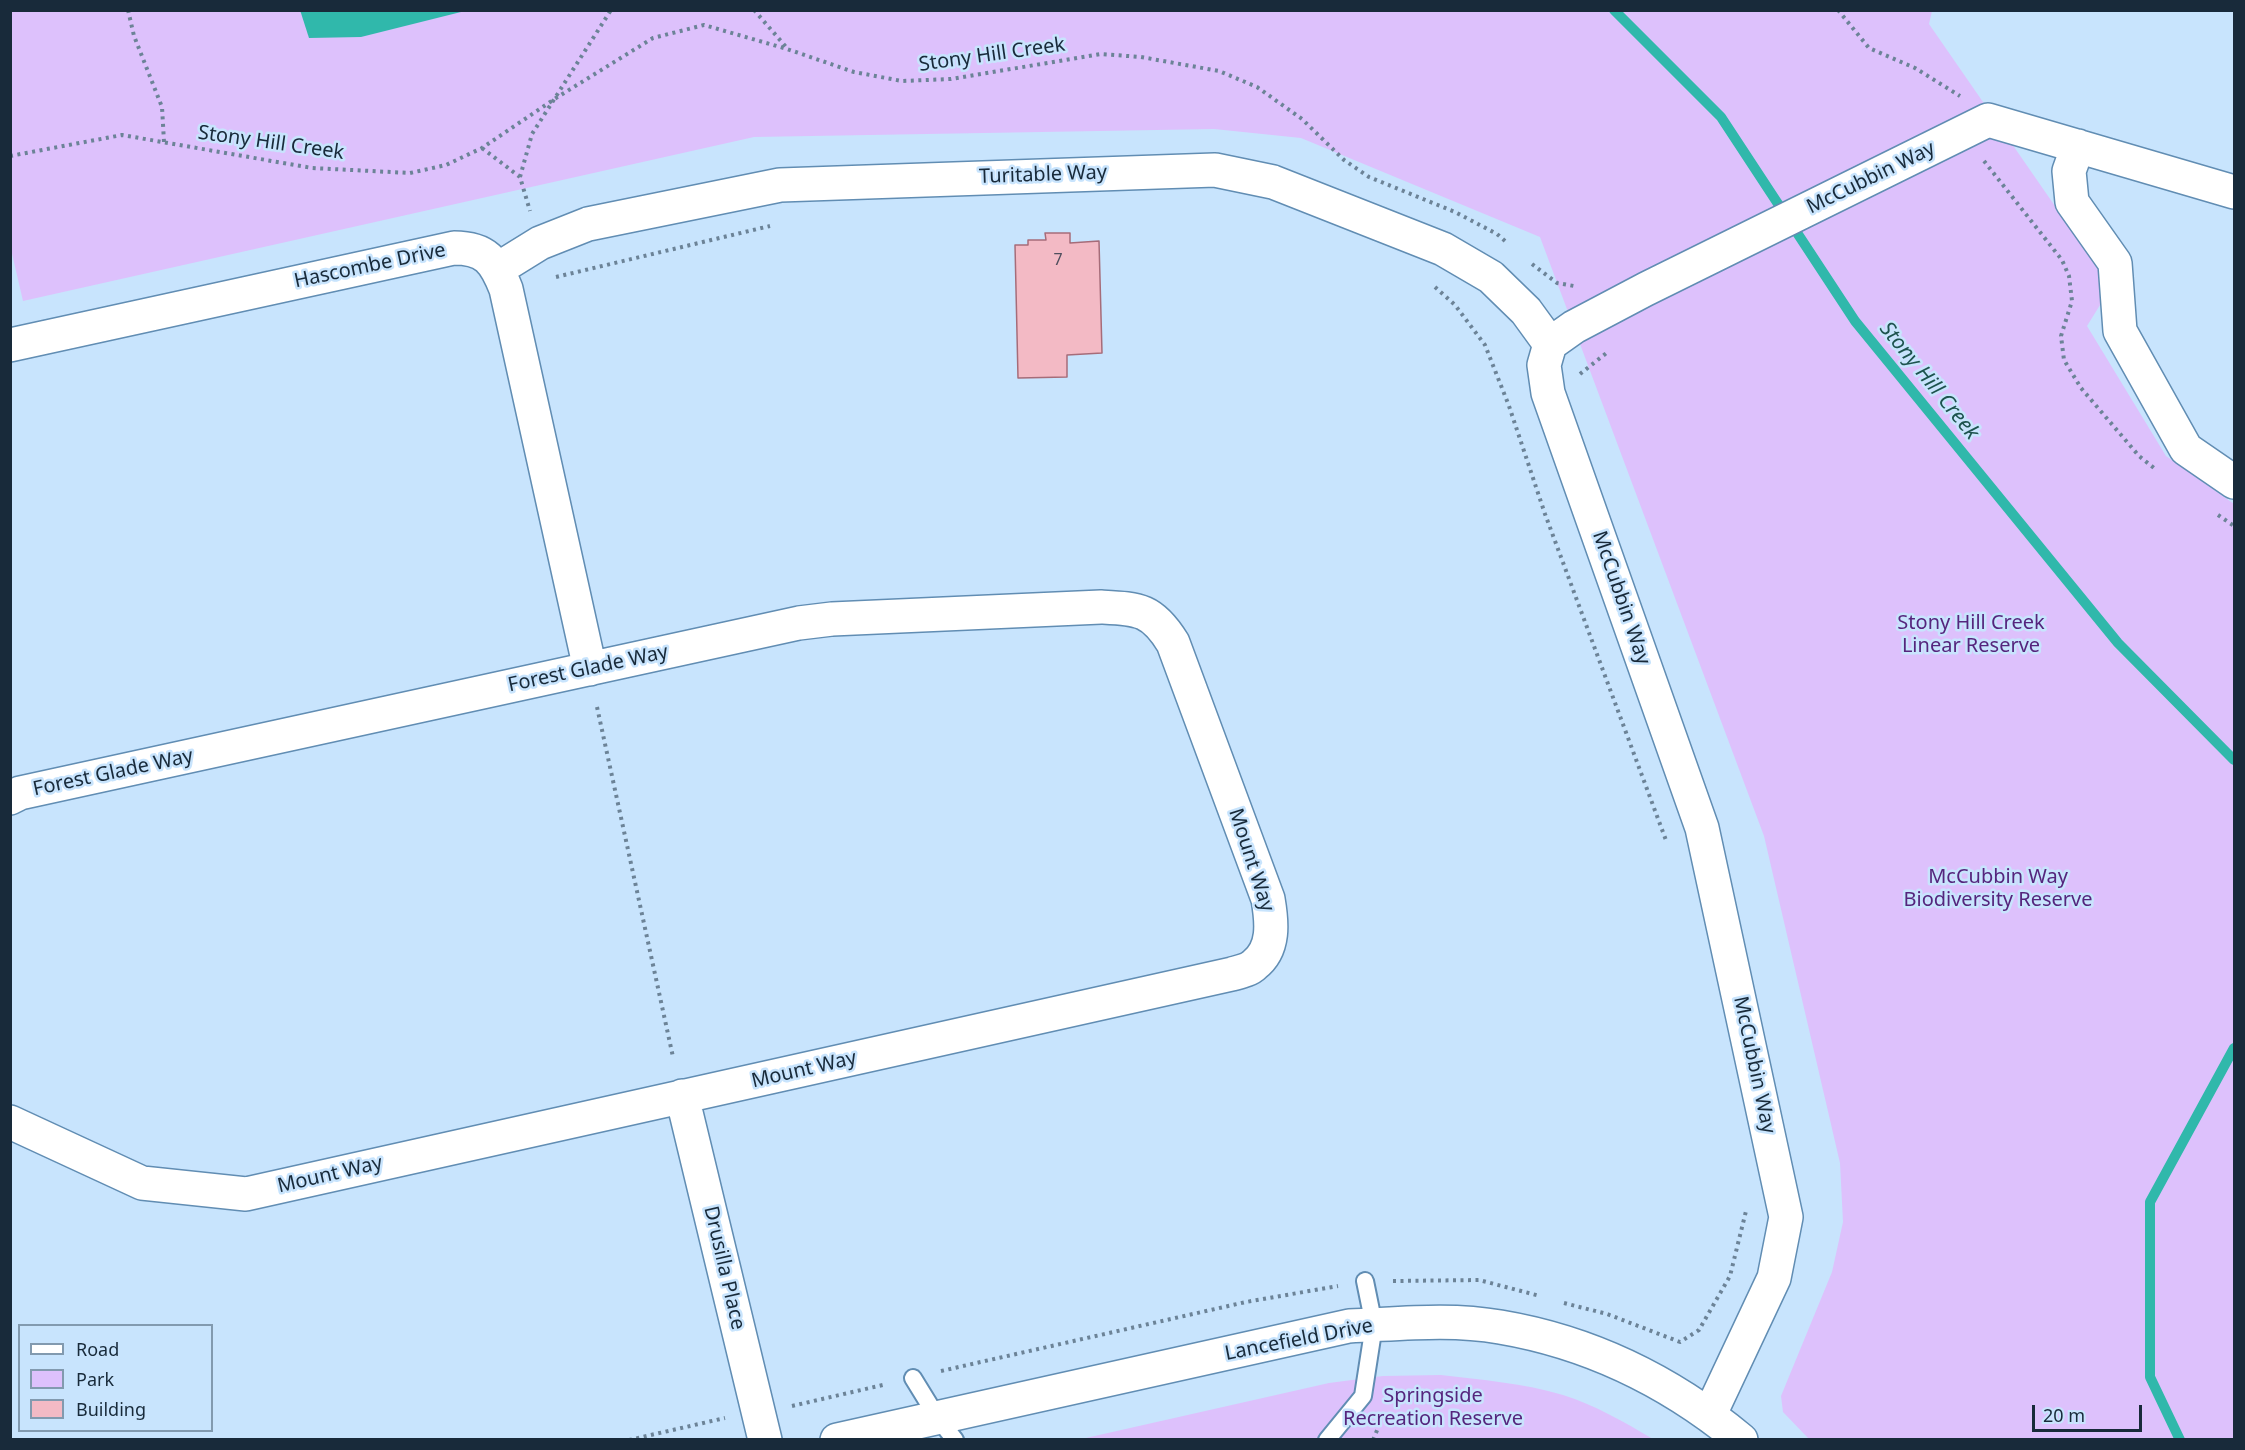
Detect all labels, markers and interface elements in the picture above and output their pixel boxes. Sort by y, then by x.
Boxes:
street label: Stony Hill Creek [917,33,1067,77]
street label: Stony Hill Creek [196,121,346,165]
street label: McCubbin Way [1803,137,1939,219]
street label: Turitable Way [979,161,1107,189]
street label: Hascombe Drive [292,238,448,294]
house number: 7 [1053,250,1063,270]
water label: Stony Hill Creek [1874,317,1984,445]
street label: McCubbin Way [1587,528,1655,668]
park label: Stony Hill Creek Linear Reserve [1897,611,2045,658]
street label: Forest Glade Way [506,640,670,698]
street label: Forest Glade Way [31,744,195,802]
street label: Mount Way [1223,805,1279,915]
park label: McCubbin Way Biodiversity Reserve [1903,865,2093,912]
street label: McCubbin Way [1728,994,1780,1136]
street label: Mount Way [749,1046,859,1094]
street label: Mount Way [275,1151,385,1199]
street label: Drusilla Place [698,1204,750,1332]
street label: Lancefield Drive [1223,1314,1375,1366]
legend [18,1324,213,1432]
text: Road [76,1337,119,1361]
text: Park [76,1367,114,1391]
park label: Springside Recreation Reserve [1343,1384,1523,1431]
scale bar [2035,1393,2144,1431]
text: Building [76,1397,146,1421]
text: 20 m [2043,1403,2085,1427]

